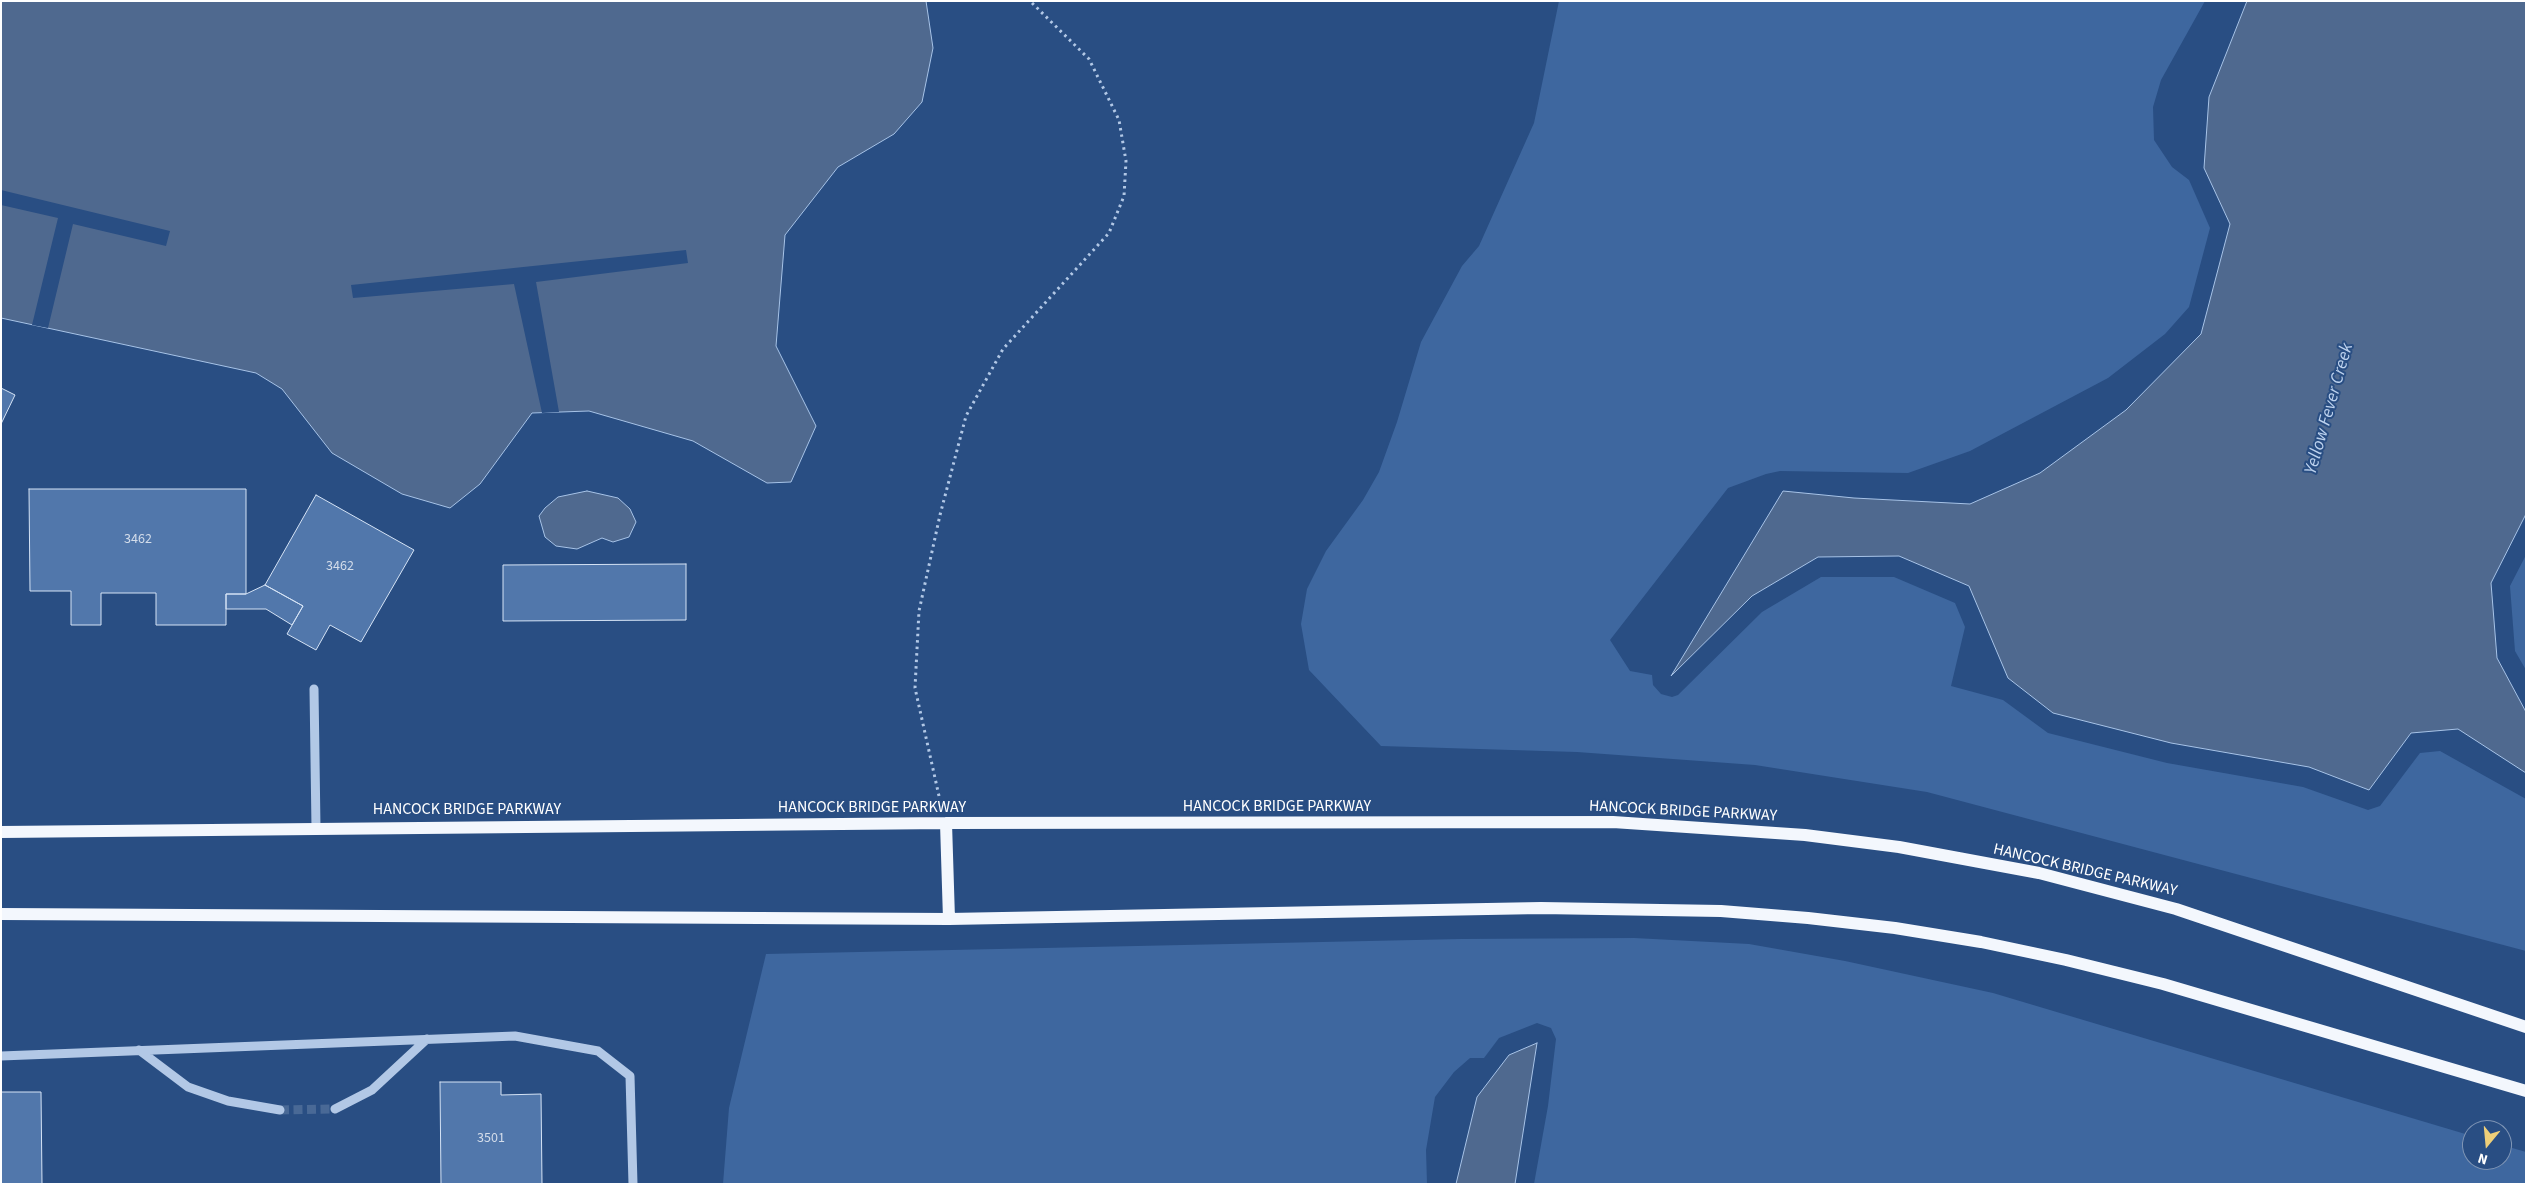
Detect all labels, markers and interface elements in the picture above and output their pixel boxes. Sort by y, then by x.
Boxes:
water label: Yellow Fever Creek [2301,341,2359,477]
house number: 3462 [124,532,152,548]
house number: 3462 [326,559,354,575]
street label: HANCOCK BRIDGE PARKWAY [1183,797,1371,817]
street label: HANCOCK BRIDGE PARKWAY [1588,797,1778,827]
street label: HANCOCK BRIDGE PARKWAY [778,798,966,818]
street label: HANCOCK BRIDGE PARKWAY [373,800,561,820]
street label: HANCOCK BRIDGE PARKWAY [1991,840,2179,902]
north arrow [2462,1120,2512,1170]
house number: 3501 [477,1131,505,1147]
text: N [2476,1147,2490,1169]

